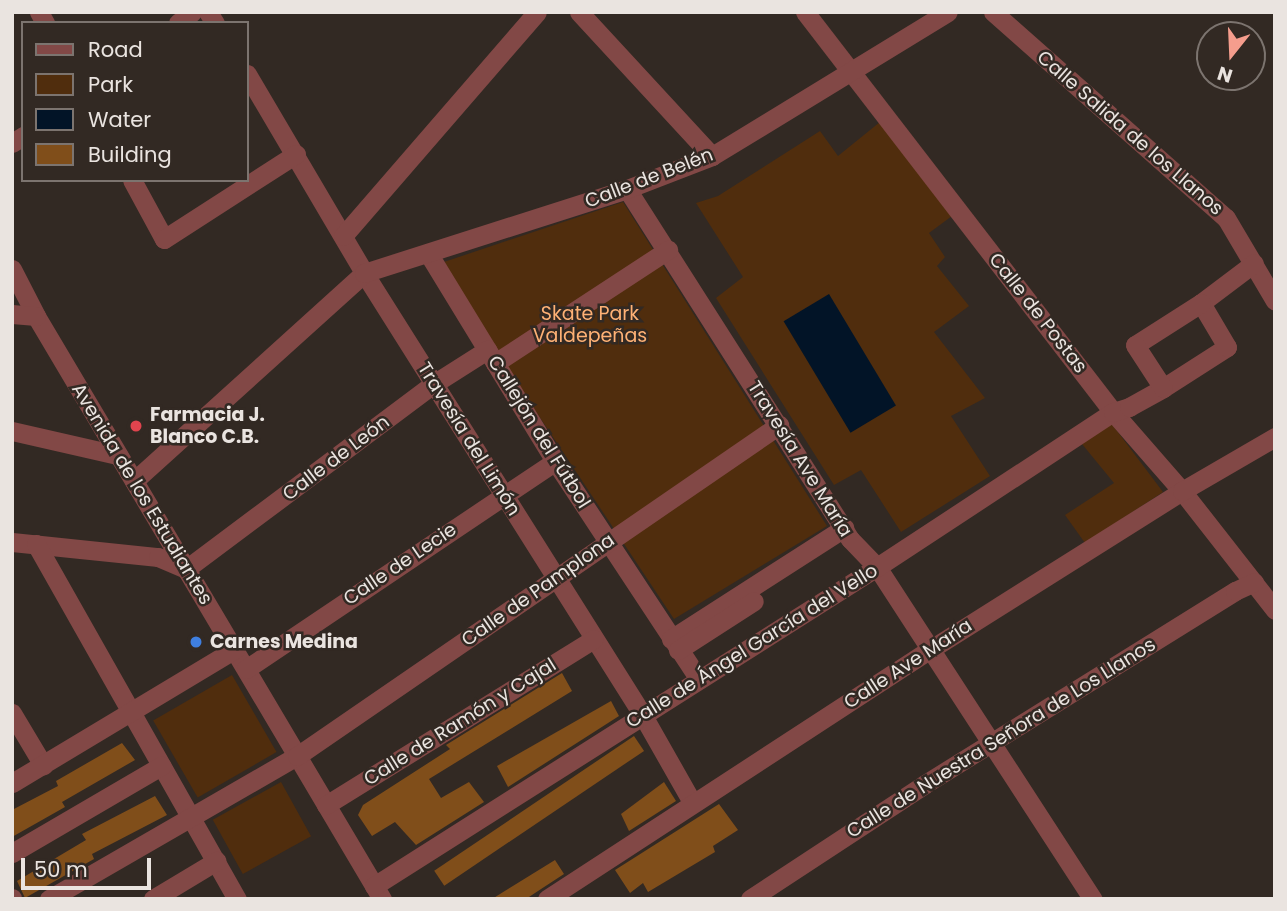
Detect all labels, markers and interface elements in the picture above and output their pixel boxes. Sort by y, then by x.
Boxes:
legend [21,21,248,182]
north arrow [1196,21,1266,91]
text: Road [88,35,143,64]
street label: Calle Salida de los Llanos [1032,46,1228,220]
text: N [1214,59,1236,90]
text: Park [88,70,133,99]
text: Water [88,105,151,134]
text: Building [88,140,172,169]
street label: Calle de Belén [582,143,716,213]
street label: Calle de Postas [984,248,1092,378]
park label: Skate Park Valdepeñas [533,303,647,347]
street label: Callejón del Fútbol [483,352,595,512]
street label: Travesía del Limón [413,358,525,520]
street label: Travesía Ave María [743,377,857,541]
street label: Avenida de los Estudiantes [67,379,217,609]
place label: Farmacia J. Blanco C.B. [150,404,265,448]
street label: Calle de León [278,410,394,506]
marker: Farmacia J. Blanco C.B. [128,418,144,434]
street label: Calle de Lecie [339,518,461,610]
street label: Calle de Pamplona [457,529,619,651]
street label: Calle de Ángel García del Vello [622,559,882,733]
street label: Calle Ave María [840,614,976,714]
place label: Carnes Medina [210,631,358,653]
street label: Calle de Nuestra Señora de Los Llanos [842,633,1160,843]
marker: Carnes Medina [188,634,204,650]
street label: Calle de Ramón y Cajal [360,653,560,791]
scale bar [24,844,154,888]
text: 50 m [34,855,88,884]

